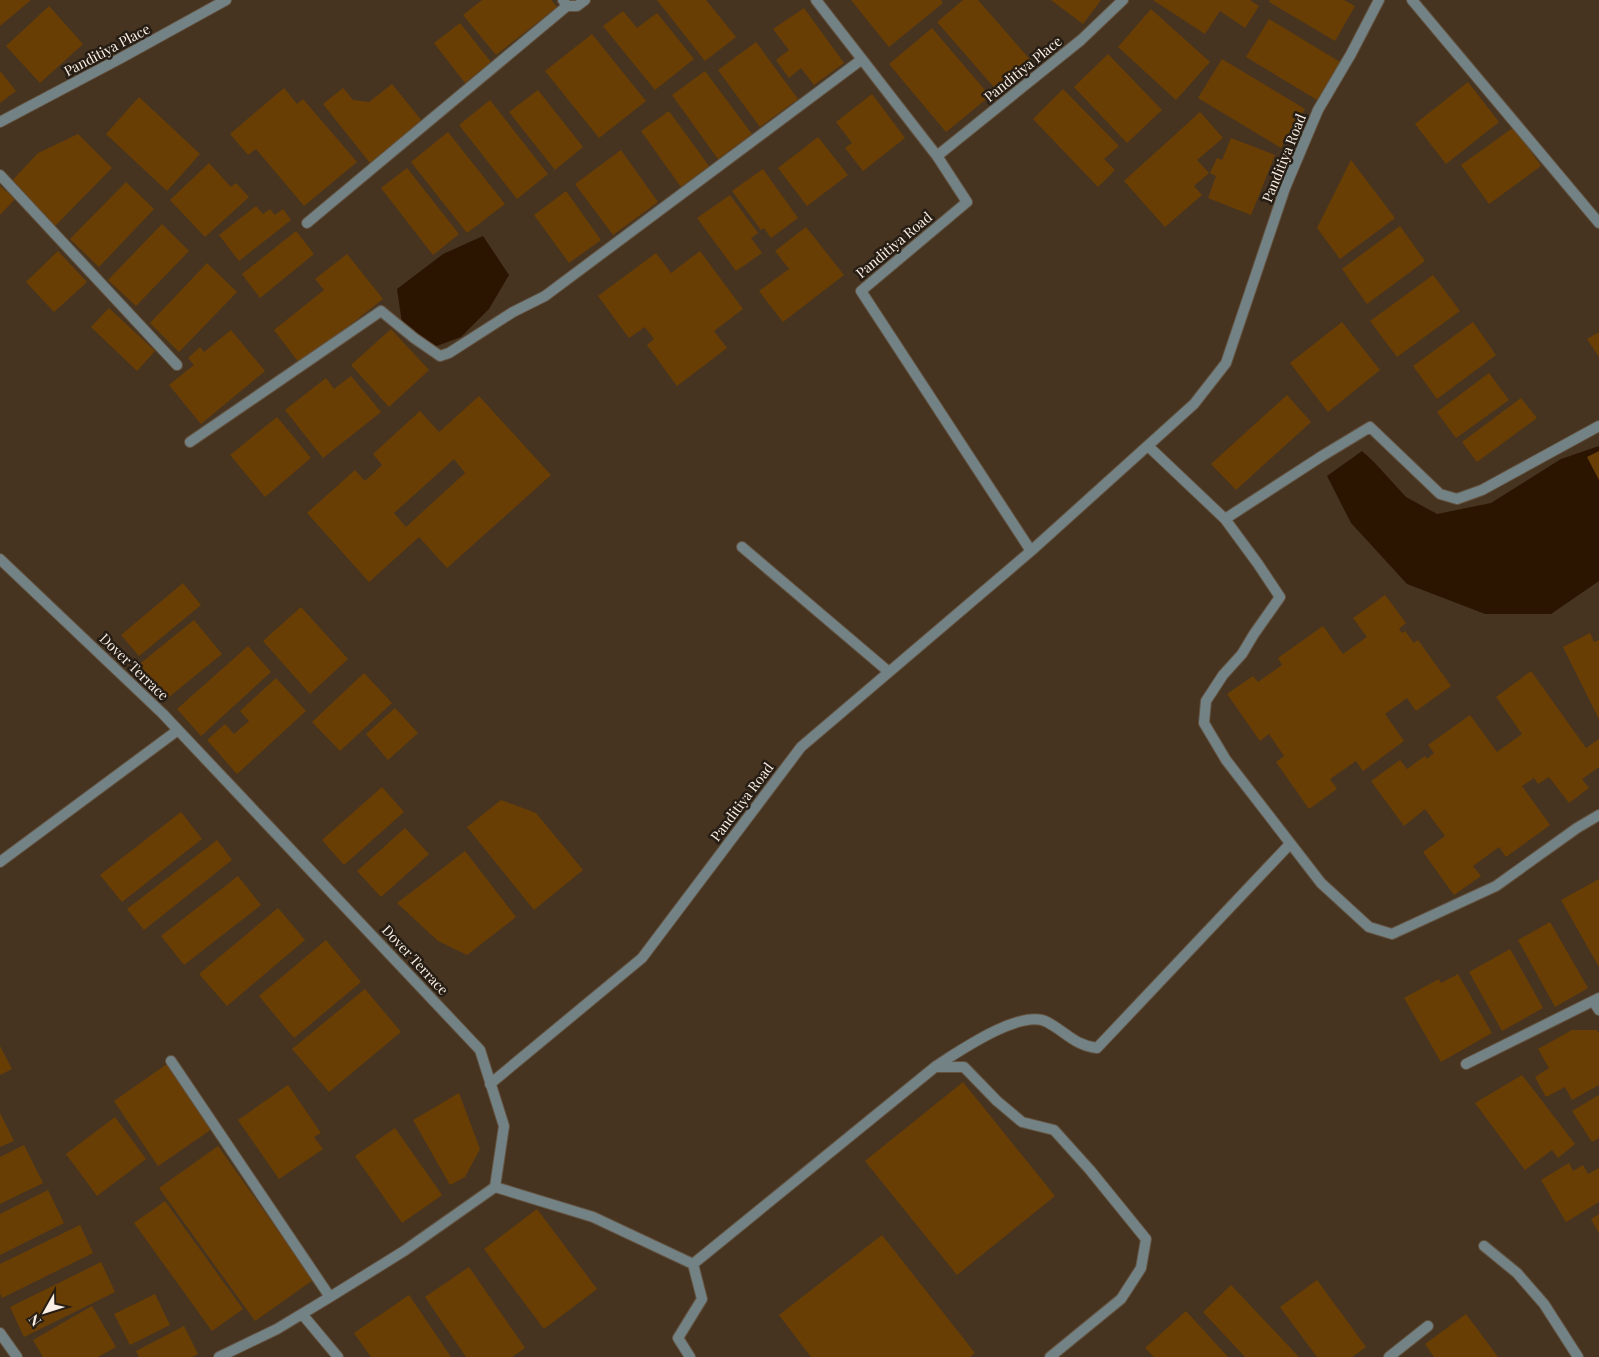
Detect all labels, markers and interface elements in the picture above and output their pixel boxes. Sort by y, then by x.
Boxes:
street label: Panditiya Place [60,19,153,80]
street label: Panditiya Place [980,31,1066,106]
street label: Panditiya Road [1257,111,1310,205]
street label: Panditiya Road [852,207,936,282]
street label: Dover Terrace [96,629,173,704]
street label: Panditiya Road [706,759,777,845]
street label: Dover Terrace [378,921,453,999]
north arrow [20,1287,70,1337]
text: N [24,1311,45,1330]

